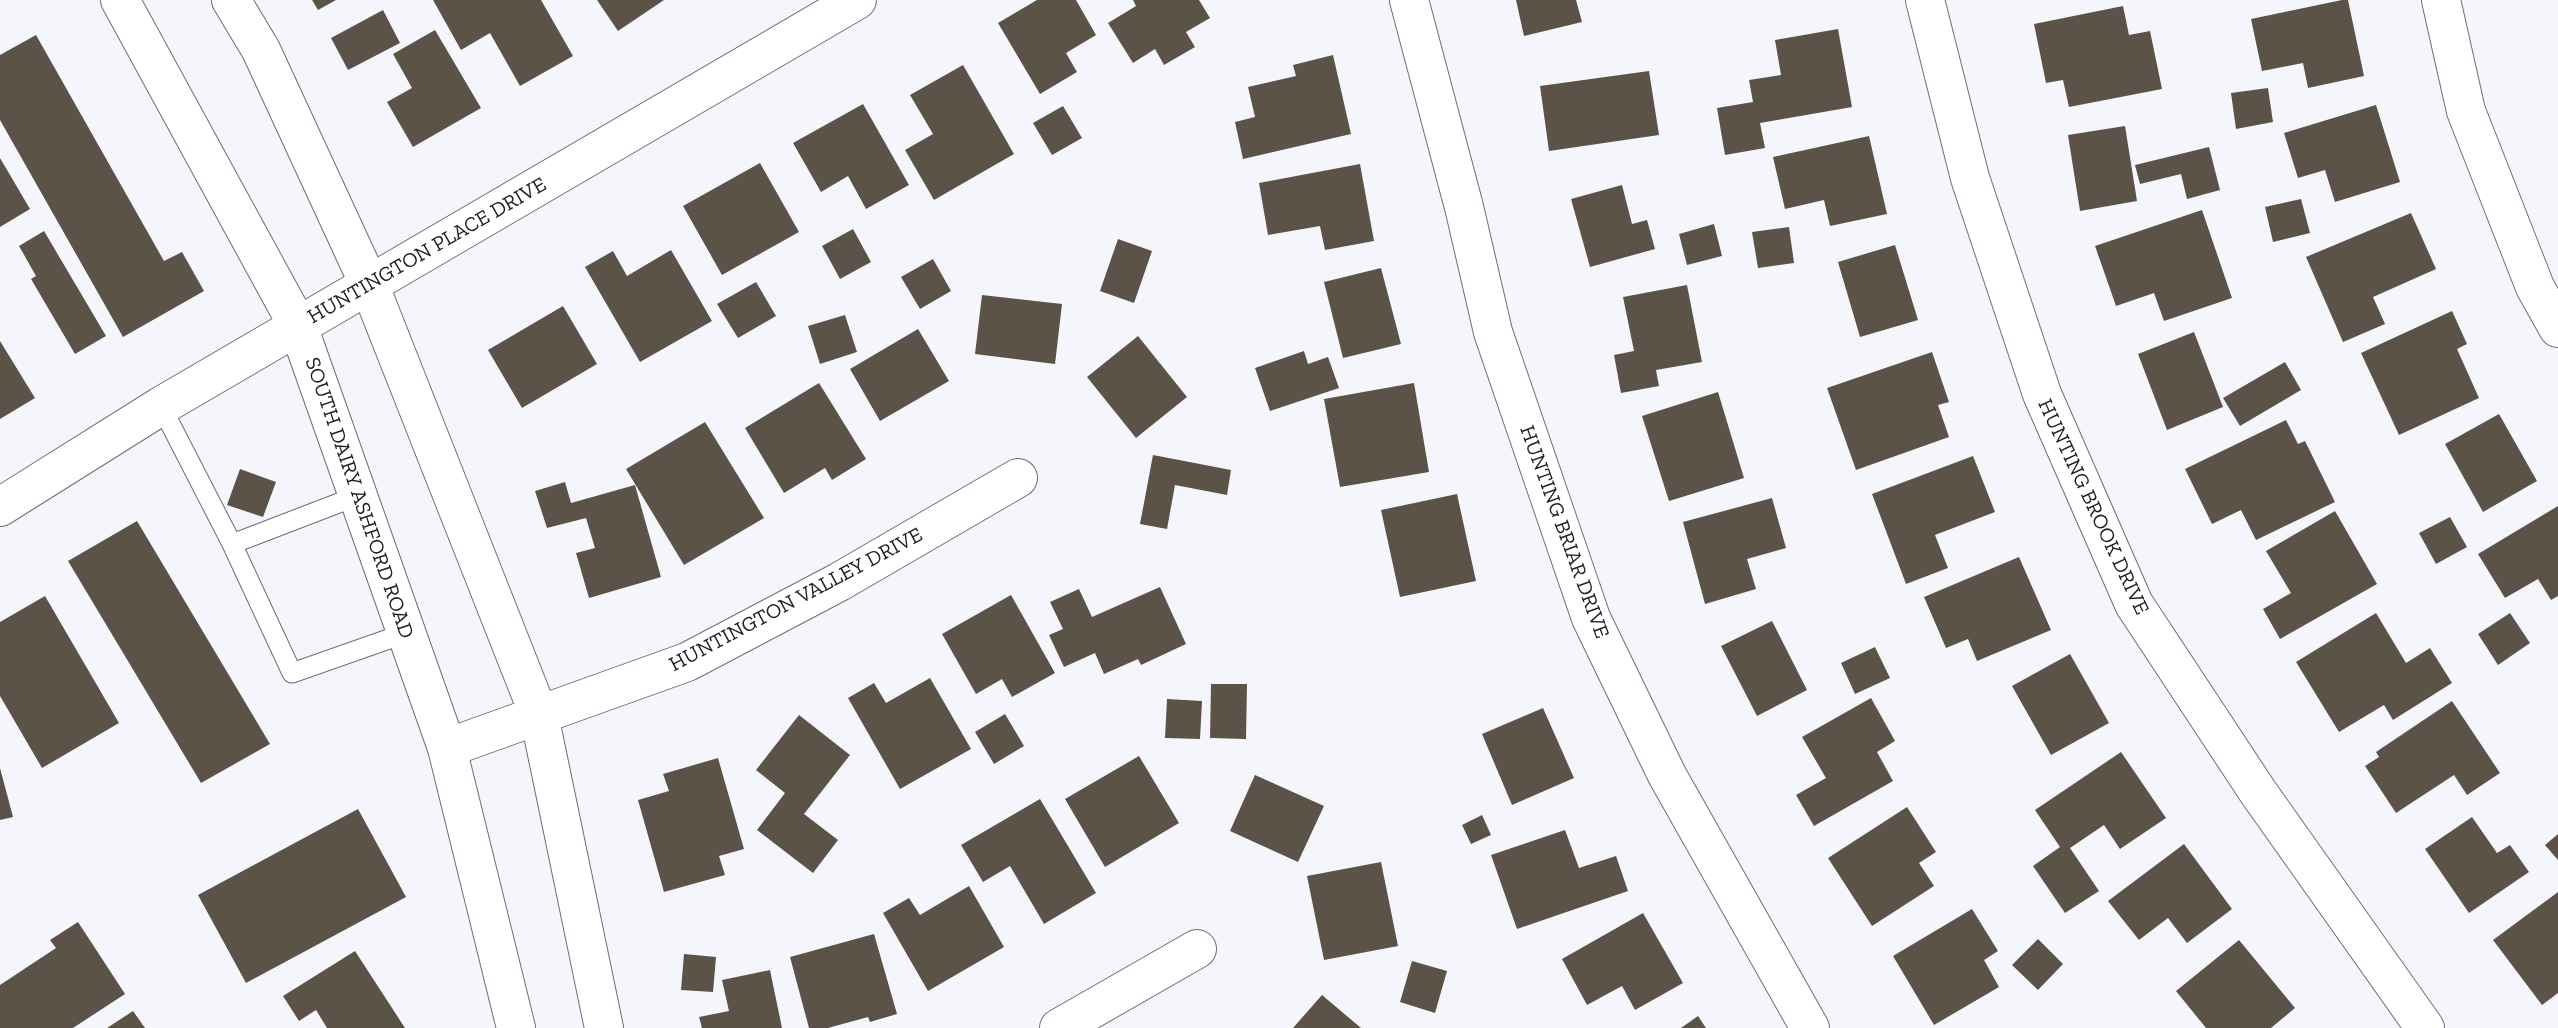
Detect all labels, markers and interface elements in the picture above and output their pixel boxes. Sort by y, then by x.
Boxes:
street label: HUNTINGTON PLACE DRIVE [303,172,551,330]
street label: SOUTH DAIRY ASHFORD ROAD [299,354,419,642]
street label: HUNTING BROOK DRIVE [2032,395,2154,619]
street label: HUNTING BRIAR DRIVE [1514,422,1614,642]
street label: HUNTINGTON VALLEY DRIVE [665,522,927,678]

